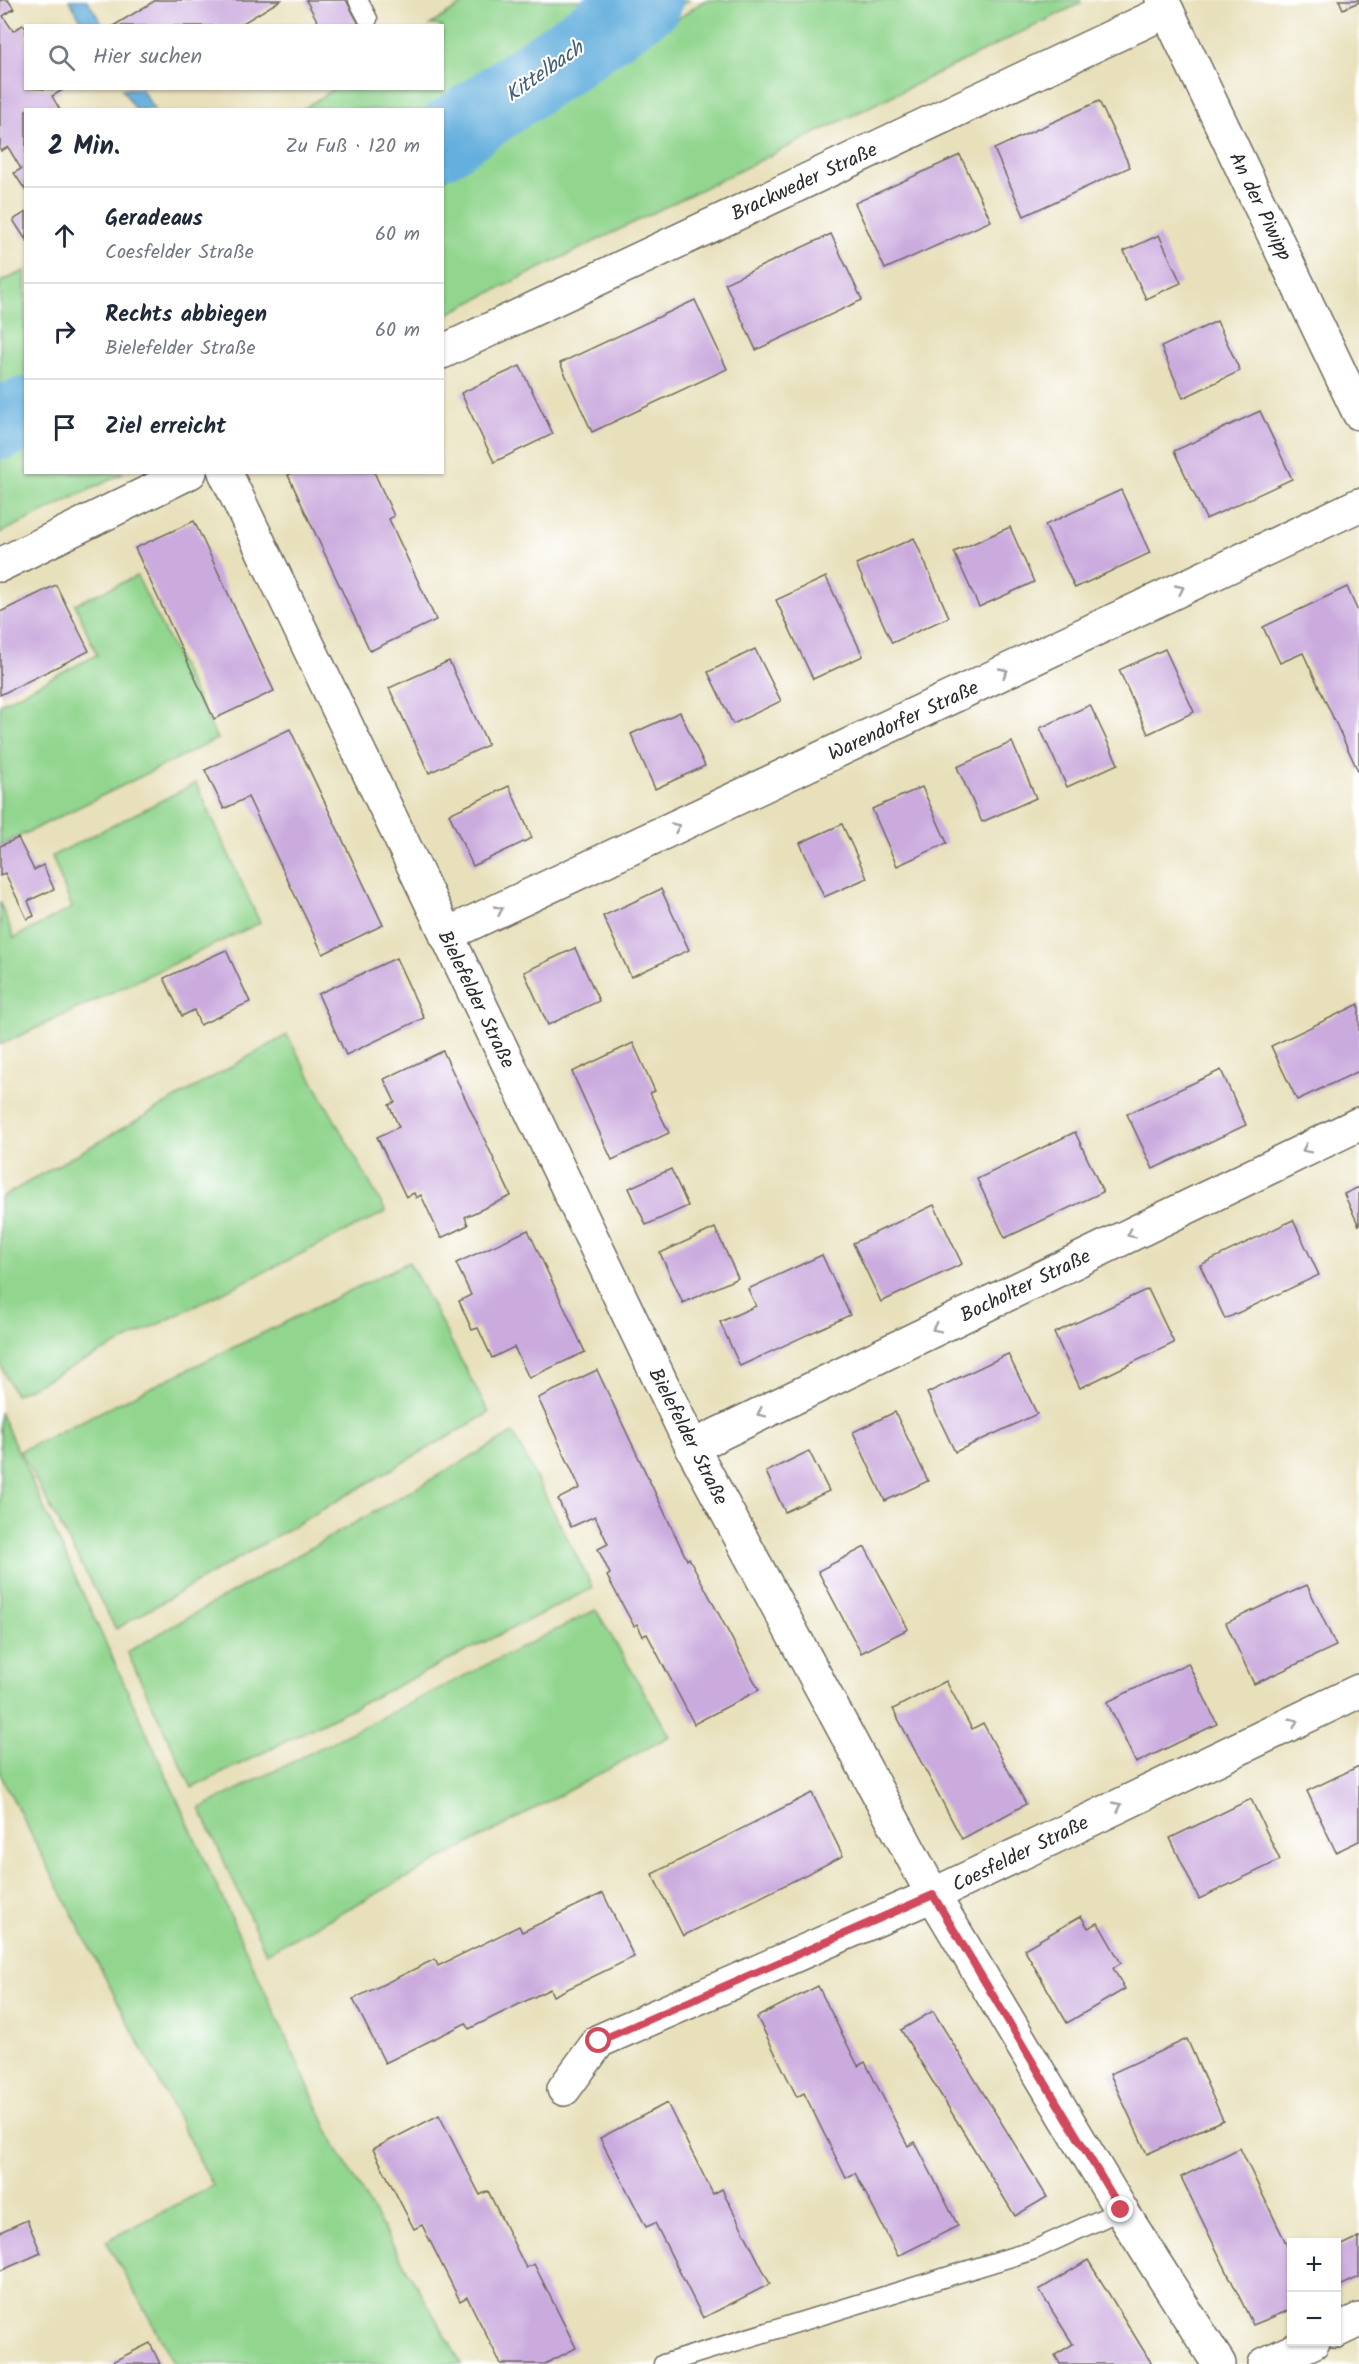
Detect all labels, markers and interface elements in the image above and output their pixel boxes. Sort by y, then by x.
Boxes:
search box [24,24,444,90]
water label: Kittelbach [499,32,593,111]
text: Hier suchen [93,40,202,75]
icon: search [45,41,78,74]
text: 2 Min. [48,126,120,168]
text: Zu Fuß · 120 m [286,131,420,163]
street label: Brackweder Straße [726,135,883,231]
street label: An der Piwipp [1219,147,1300,267]
text: Geradeaus [105,202,203,237]
icon: ahead [48,219,81,252]
text: 60 m [375,219,420,251]
text: Coesfelder Straße [105,237,254,269]
text: Rechts abbiegen [105,298,267,333]
icon: right [48,315,81,348]
text: 60 m [375,315,420,347]
text: Bielefelder Straße [105,333,256,365]
text: Ziel erreicht [105,410,226,445]
icon: arrive [48,411,81,444]
one-way arrow [1174,584,1185,596]
one-way arrow [997,668,1008,680]
street label: Warendorfer Straße [823,673,985,771]
one-way arrow [669,823,680,835]
one-way arrow [493,906,504,918]
street label: Bielefelder Straße [428,925,523,1075]
one-way arrow [1302,1142,1313,1154]
one-way arrow [1126,1227,1137,1239]
street label: Bocholter Straße [955,1241,1097,1332]
one-way arrow [932,1321,943,1333]
street label: Bielefelder Straße [639,1363,736,1511]
one-way arrow [756,1406,767,1418]
one-way arrow [1287,1717,1298,1729]
one-way arrow [1112,1802,1123,1814]
street label: Coesfelder Straße [947,1808,1095,1902]
route start [585,2027,611,2053]
route end [1107,2196,1133,2222]
map controls [1287,2238,1341,2346]
button: + [1287,2238,1341,2292]
button: − [1287,2292,1341,2346]

